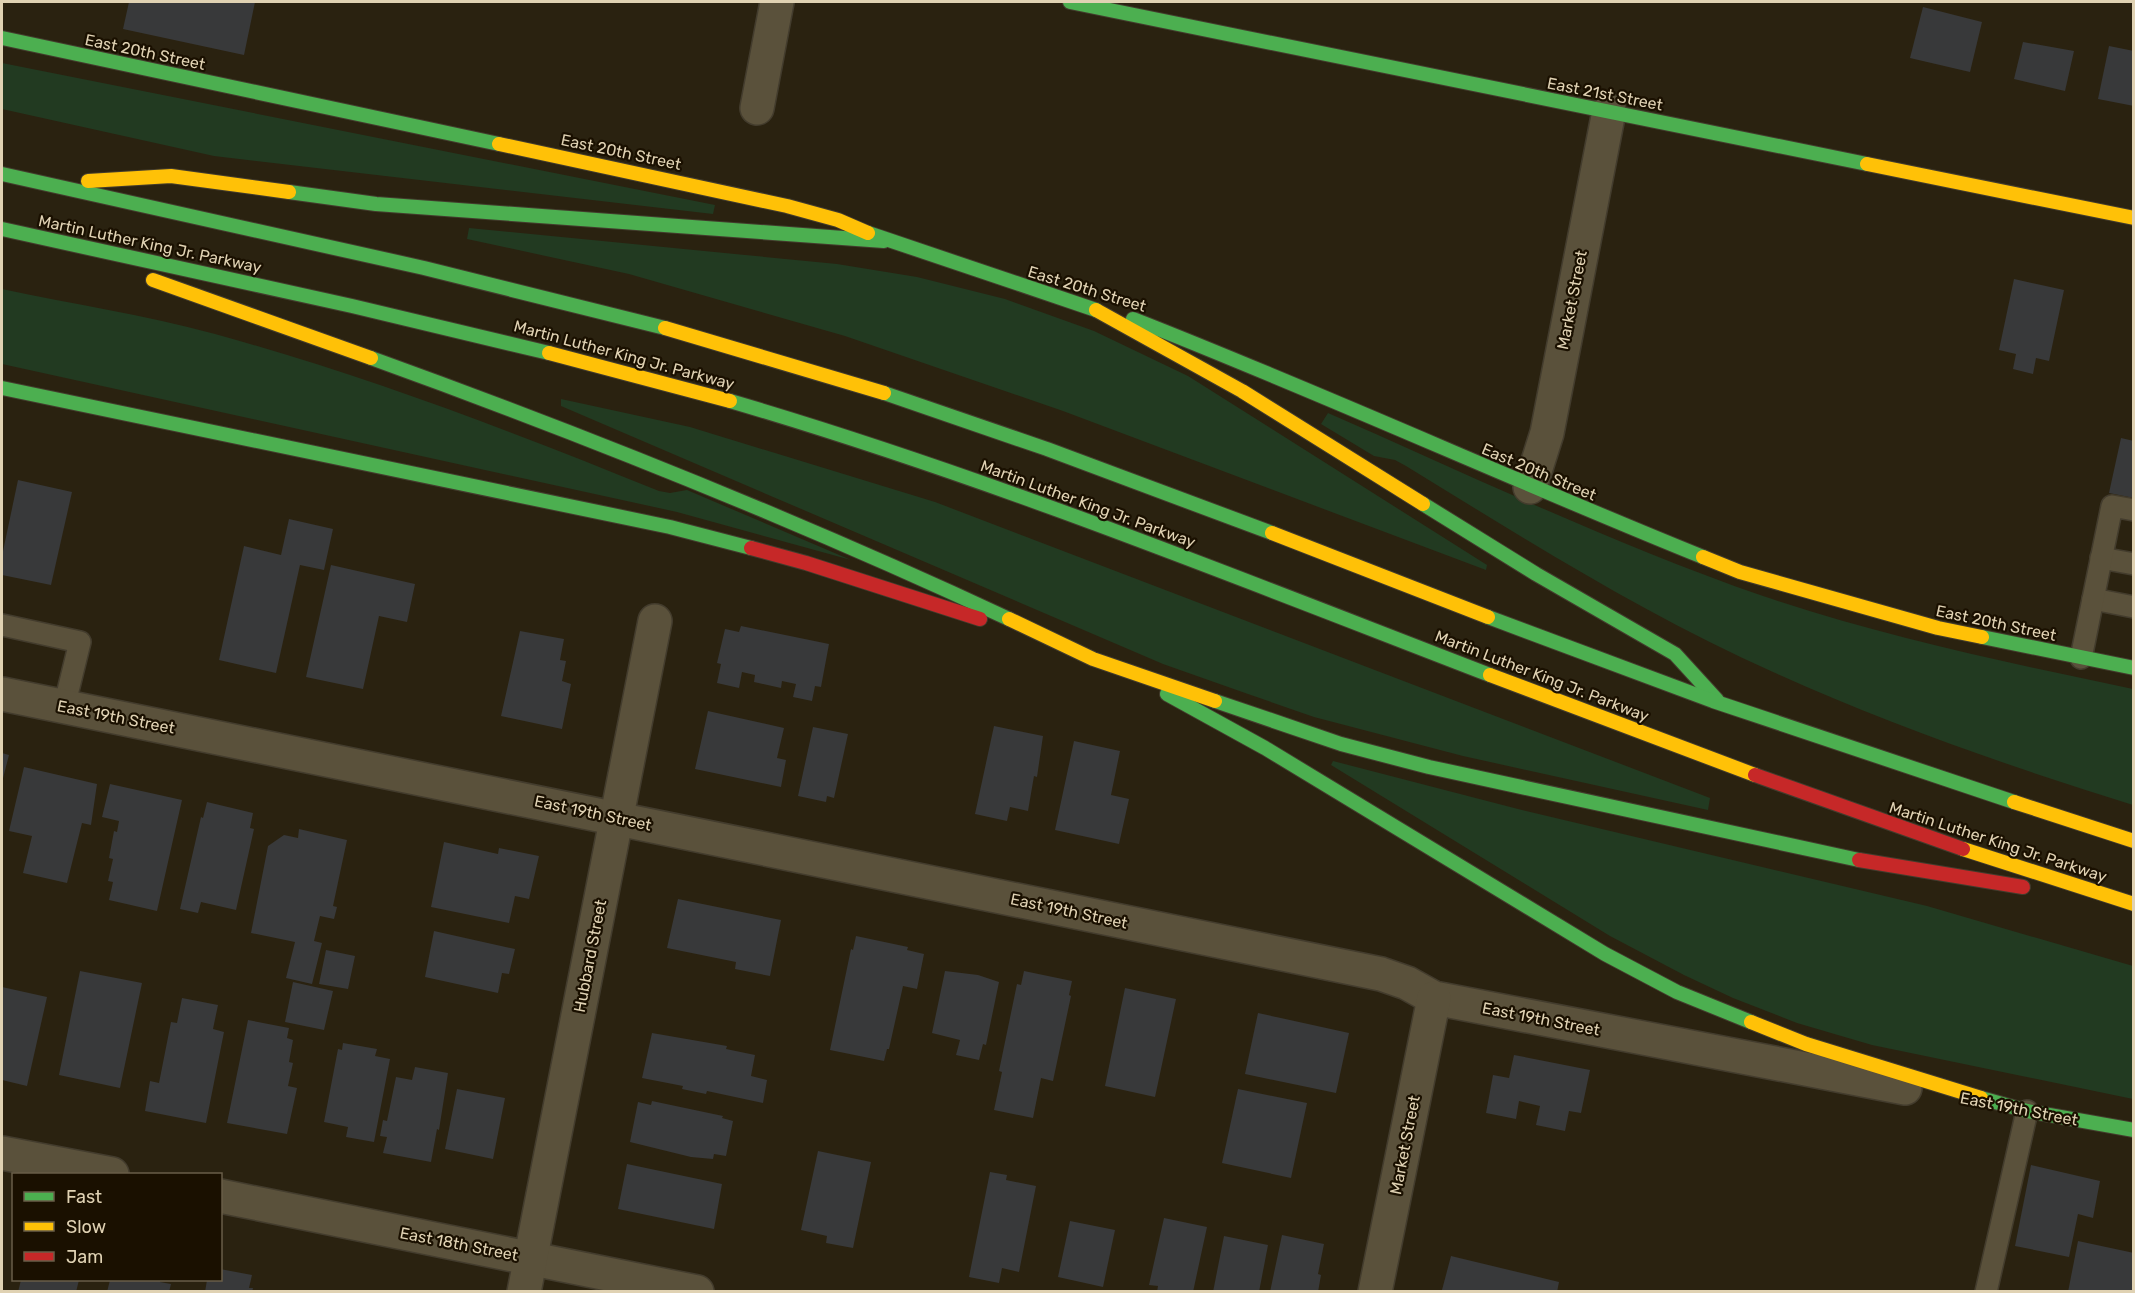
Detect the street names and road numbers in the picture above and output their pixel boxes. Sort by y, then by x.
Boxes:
street label: East 20th Street [83,30,207,74]
street label: East 21st Street [1545,73,1665,115]
street label: East 20th Street [559,130,683,174]
street label: Martin Luther King Jr. Parkway [37,211,263,277]
street label: Market Street [1553,249,1591,351]
street label: East 20th Street [1026,262,1148,316]
street label: Martin Luther King Jr. Parkway [512,316,737,394]
street label: East 20th Street [1479,439,1599,505]
street label: Martin Luther King Jr. Parkway [978,456,1198,552]
street label: East 20th Street [1934,601,2058,645]
street label: Martin Luther King Jr. Parkway [1432,626,1652,726]
street label: East 19th Street [56,696,176,738]
street label: East 19th Street [533,791,653,835]
street label: Martin Luther King Jr. Parkway [1887,798,2109,886]
street label: East 19th Street [1009,889,1129,933]
street label: Hubbard Street [570,898,610,1014]
street label: East 19th Street [1481,998,1601,1040]
street label: East 19th Street [1959,1088,2079,1130]
street label: Market Street [1386,1094,1424,1196]
street label: East 18th Street [398,1223,520,1265]

